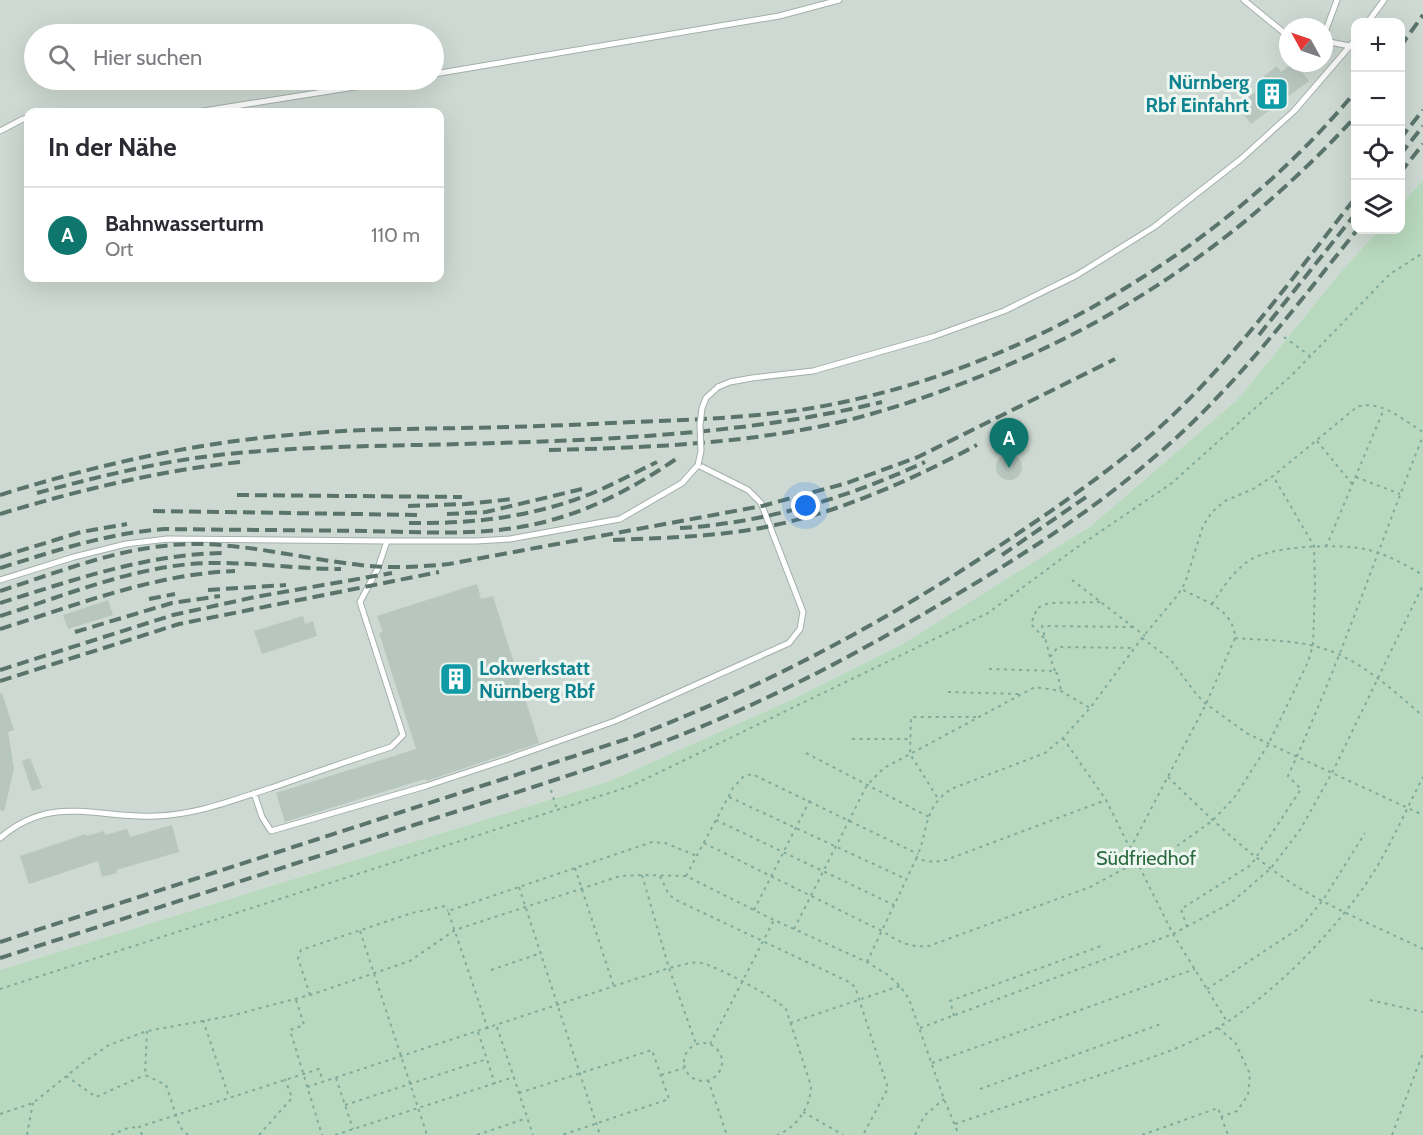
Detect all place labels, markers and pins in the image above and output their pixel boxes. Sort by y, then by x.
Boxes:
place label: Nürnberg Rbf Einfahrt [1146,70,1249,117]
building icon: Nürnberg Rbf Einfahrt [1254,76,1290,112]
pin: A [990,418,1028,468]
place label: Lokwerkstatt Nürnberg Rbf [479,656,595,703]
building icon: Lokwerkstatt Nürnberg Rbf [438,661,474,697]

